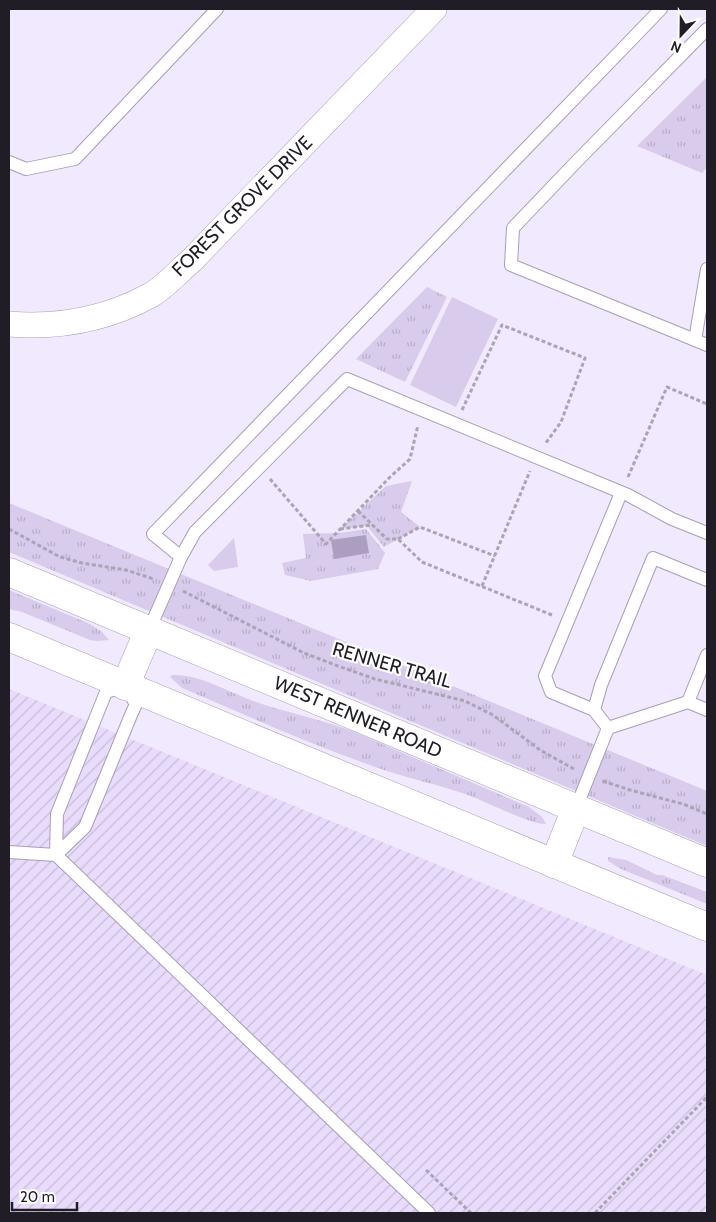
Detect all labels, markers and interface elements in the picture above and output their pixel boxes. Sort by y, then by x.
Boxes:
north arrow [656,10,706,60]
text: N [668,37,684,57]
street label: FOREST GROVE DRIVE [167,131,317,281]
street label: RENNER TRAIL [330,637,455,693]
street label: WEST RENNER ROAD [270,671,446,763]
scale bar [12,1180,78,1212]
text: 20 m [20,1188,55,1206]

